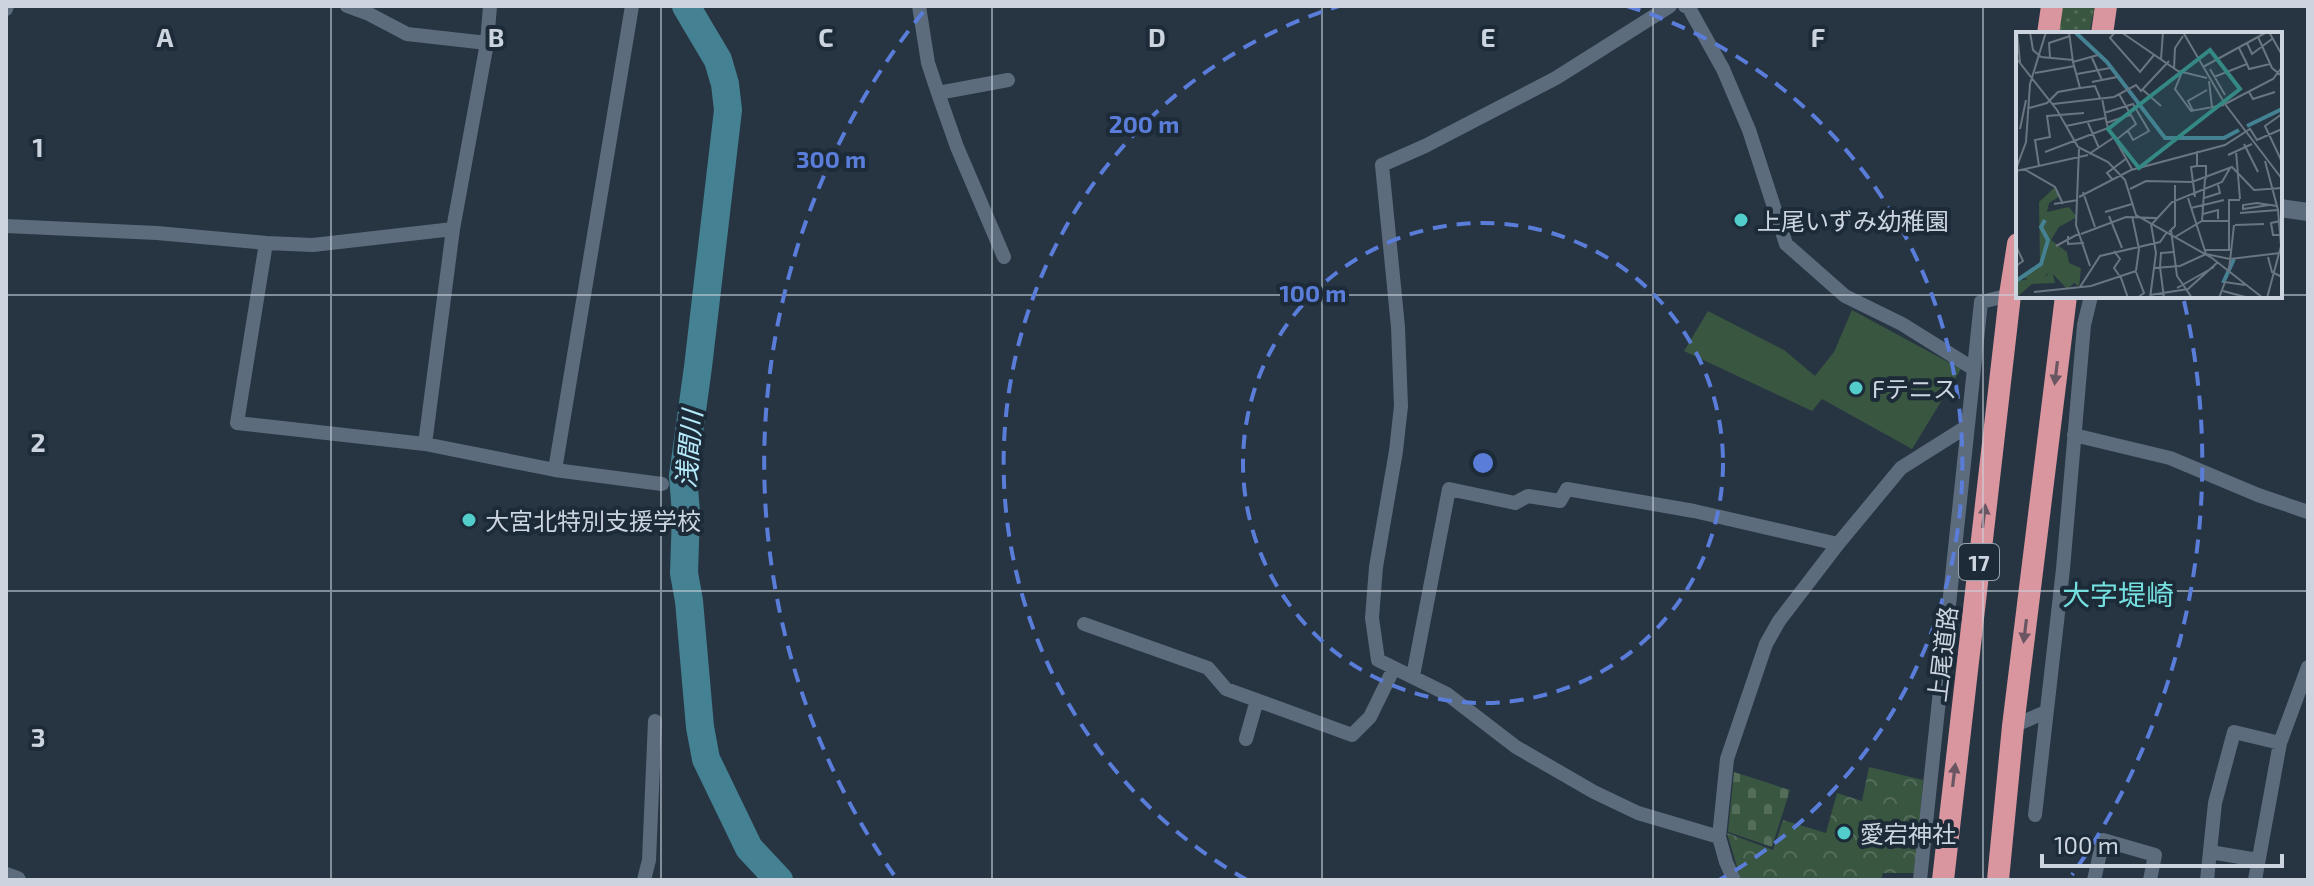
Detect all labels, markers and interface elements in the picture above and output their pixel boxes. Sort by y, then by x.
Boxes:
text: A [157,21,174,52]
text: B [488,21,504,52]
text: C [818,21,834,52]
text: D [1148,21,1166,52]
text: E [1480,21,1496,52]
text: F [1811,21,1825,52]
inset map [2016,32,2282,298]
text: 200 m [1109,109,1179,138]
text: 1 [32,131,44,162]
text: 300 m [796,144,866,173]
place label: 上尾いずみ幼稚園 [1757,206,1949,235]
marker: 上尾いずみ幼稚園 [1732,211,1750,229]
text: 100 m [1280,278,1346,307]
one-way arrow [2050,361,2063,386]
place label: Fテニス [1872,374,1957,403]
marker: Fテニス [1847,379,1865,397]
water label: 浅間川 [669,406,707,489]
text: 2 [30,426,46,457]
centre of rings [1469,449,1497,477]
one-way arrow [1978,503,1991,528]
place label: 大宮北特別支援学校 [485,506,701,535]
marker: 大宮北特別支援学校 [460,511,478,529]
road number: 17 [1959,544,1999,580]
district label: 大字堤崎 [2062,577,2174,611]
street label: 上尾道路 [1922,605,1962,703]
one-way arrow [2018,619,2031,644]
text: 3 [31,721,45,752]
one-way arrow [1948,762,1961,787]
scale bar [2042,818,2282,868]
place label: 愛宕神社 [1860,819,1956,848]
marker: 愛宕神社 [1835,824,1853,842]
text: 100 m [2054,830,2119,859]

